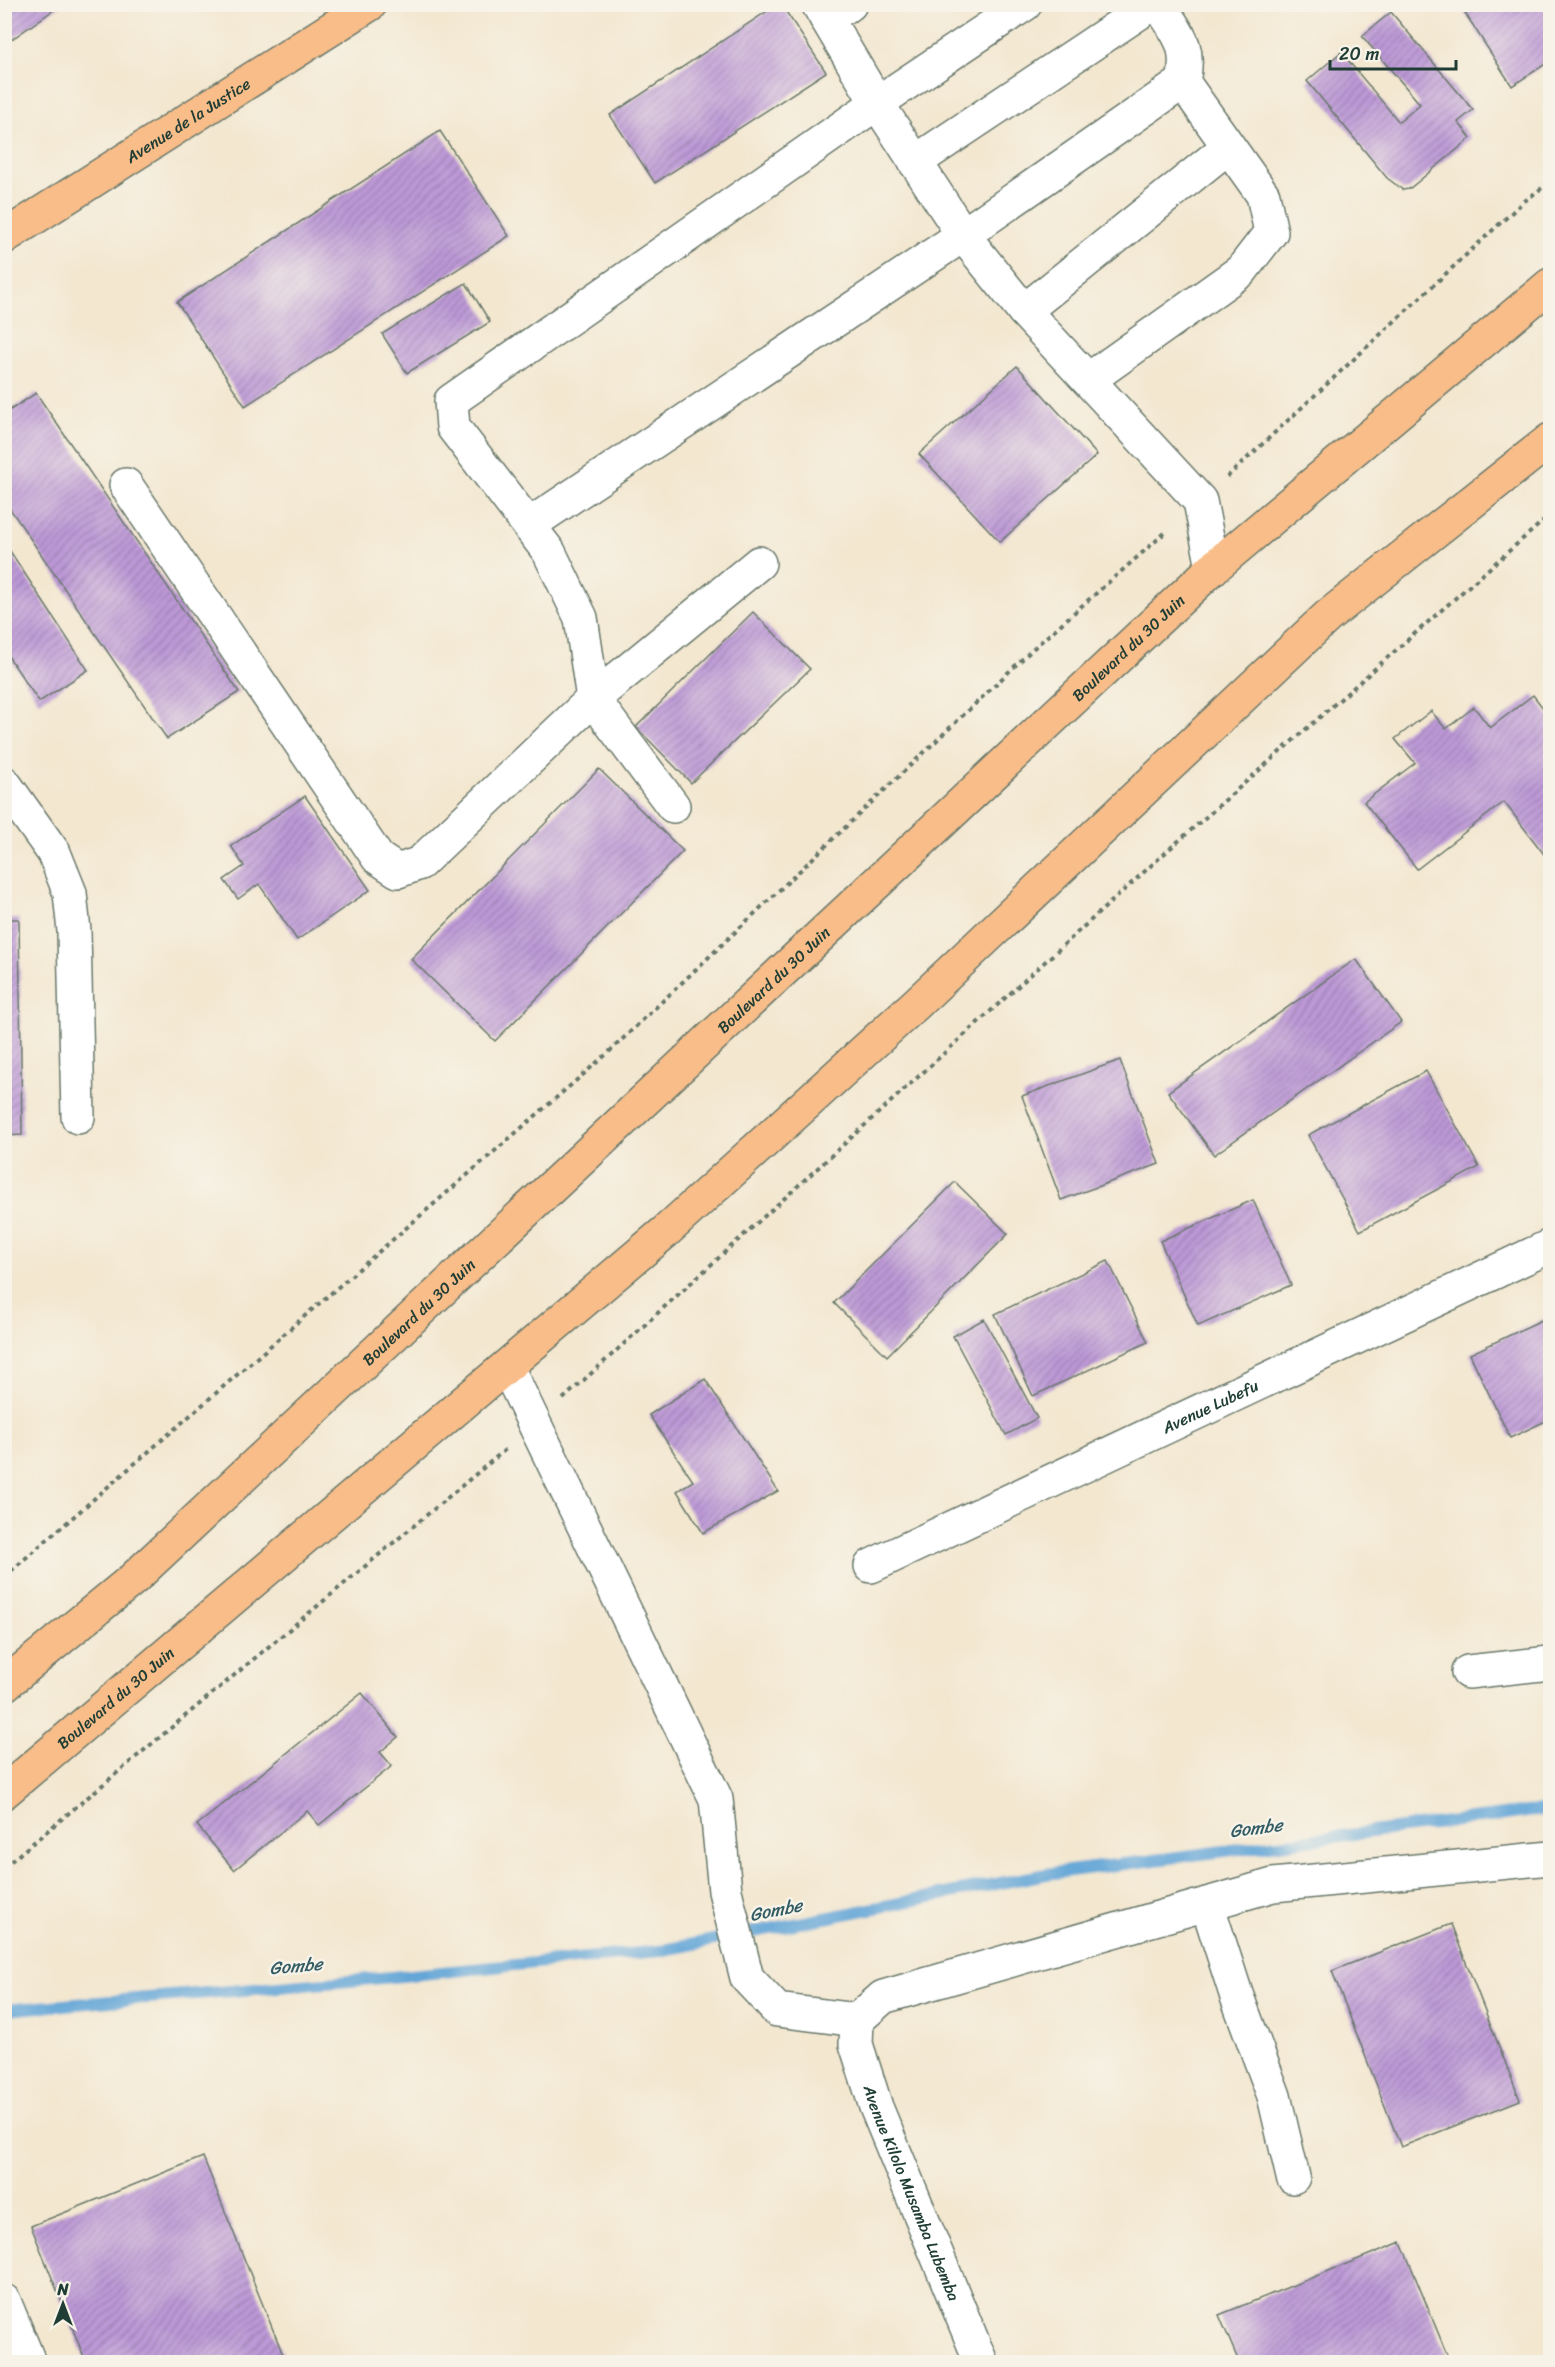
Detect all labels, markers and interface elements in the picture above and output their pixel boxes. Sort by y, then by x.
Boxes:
scale bar [1330,33,1456,71]
text: 20 m [1339,38,1379,70]
street label: Avenue de la Justice [119,69,256,171]
street label: Boulevard du 30 Juin [1064,586,1192,708]
street label: Boulevard du 30 Juin [710,918,837,1041]
street label: Boulevard du 30 Juin [355,1251,482,1373]
street label: Avenue Lubefu [1156,1371,1264,1442]
street label: Boulevard du 30 Juin [50,1639,181,1756]
water label: Gombe [1228,1809,1286,1847]
water label: Gombe [747,1889,807,1931]
water label: Gombe [268,1948,326,1984]
street label: Avenue Kilolo Musamba Lubemba [855,2080,969,2305]
north arrow [33,2274,93,2334]
text: N [56,2275,69,2304]

